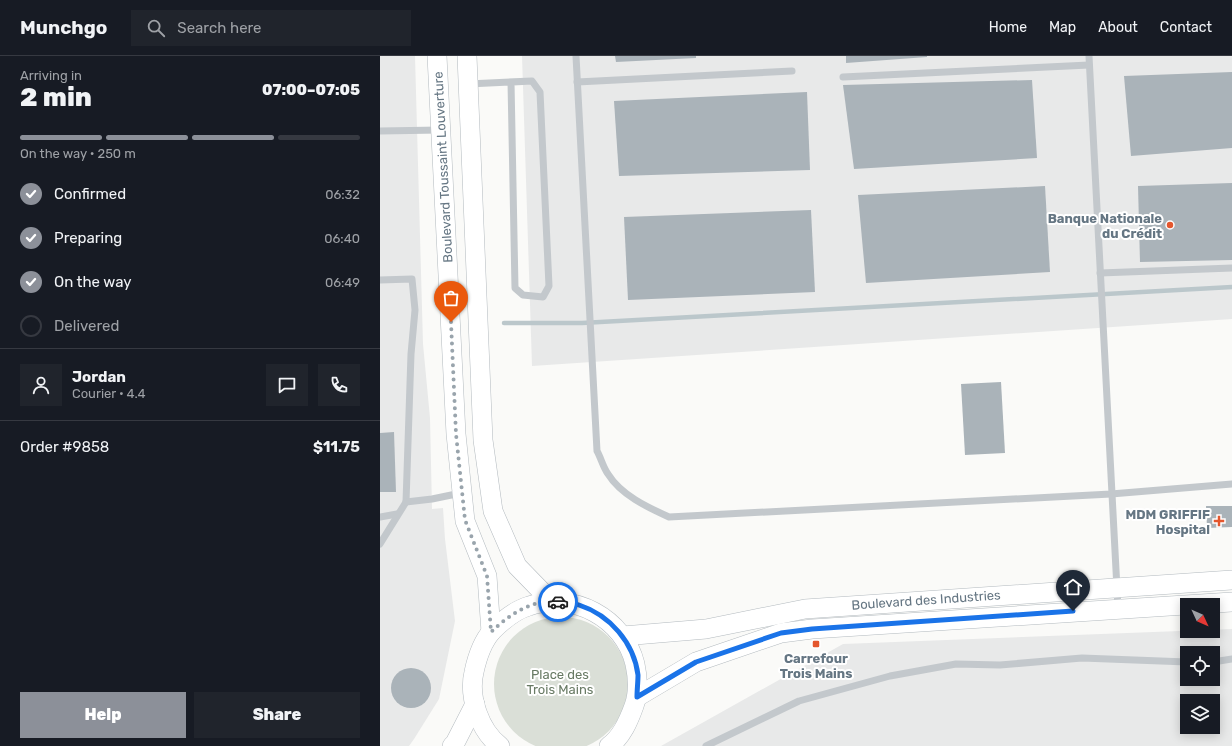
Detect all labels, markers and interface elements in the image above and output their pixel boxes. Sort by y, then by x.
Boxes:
search box [131,10,411,46]
text: Munchgo [20,16,107,39]
icon: search [145,17,167,39]
text: Search here [177,19,262,37]
text: Home [989,19,1027,36]
text: Map [1049,19,1076,36]
text: About [1098,19,1138,36]
text: Contact [1160,19,1212,36]
text: Arriving in [20,68,82,83]
street label: Boulevard Toussaint Louverture [430,71,456,263]
text: 07:00–07:05 [262,81,360,99]
text: 2 min [20,82,92,113]
text: On the way · 250 m [20,146,136,161]
icon: check [20,183,42,205]
text: Confirmed [54,185,126,203]
text: 06:32 [325,187,360,202]
place label: Banque Nationale du Crédit [1048,211,1162,241]
marker: Banque Nationale du Crédit [1165,220,1175,230]
icon: check [20,227,42,249]
text: Preparing [54,229,122,247]
text: 06:40 [324,231,360,246]
icon: check [20,271,42,293]
text: On the way [54,273,132,291]
text: 06:49 [325,275,360,290]
pin [434,281,468,322]
icon: bag [440,287,462,309]
text: Delivered [54,317,119,335]
button: person [20,364,62,406]
button: chat [266,364,308,406]
button: phone [318,364,360,406]
text: Jordan [72,368,126,386]
text: Courier · 4.4 [72,386,146,401]
text: Order #9858 [20,438,109,456]
text: $11.75 [313,438,360,456]
place label: MDM GRIFFIF Hospital [1126,507,1210,537]
marker: MDM GRIFFIF Hospital [1213,515,1225,527]
pin [1056,570,1090,611]
icon: home [1062,576,1084,598]
courier [538,582,578,622]
street label: Boulevard des Industries [851,587,1001,613]
icon: car [547,591,569,613]
north arrow [1180,598,1220,638]
map controls [1180,598,1220,734]
marker: Carrefour Trois Mains [811,639,821,649]
button: locate [1180,646,1220,686]
place label: Carrefour Trois Mains [780,651,852,681]
park label: Place des Trois Mains [527,667,594,697]
button: Help [20,692,186,738]
button: Share [194,692,360,738]
button: layers [1180,694,1220,734]

